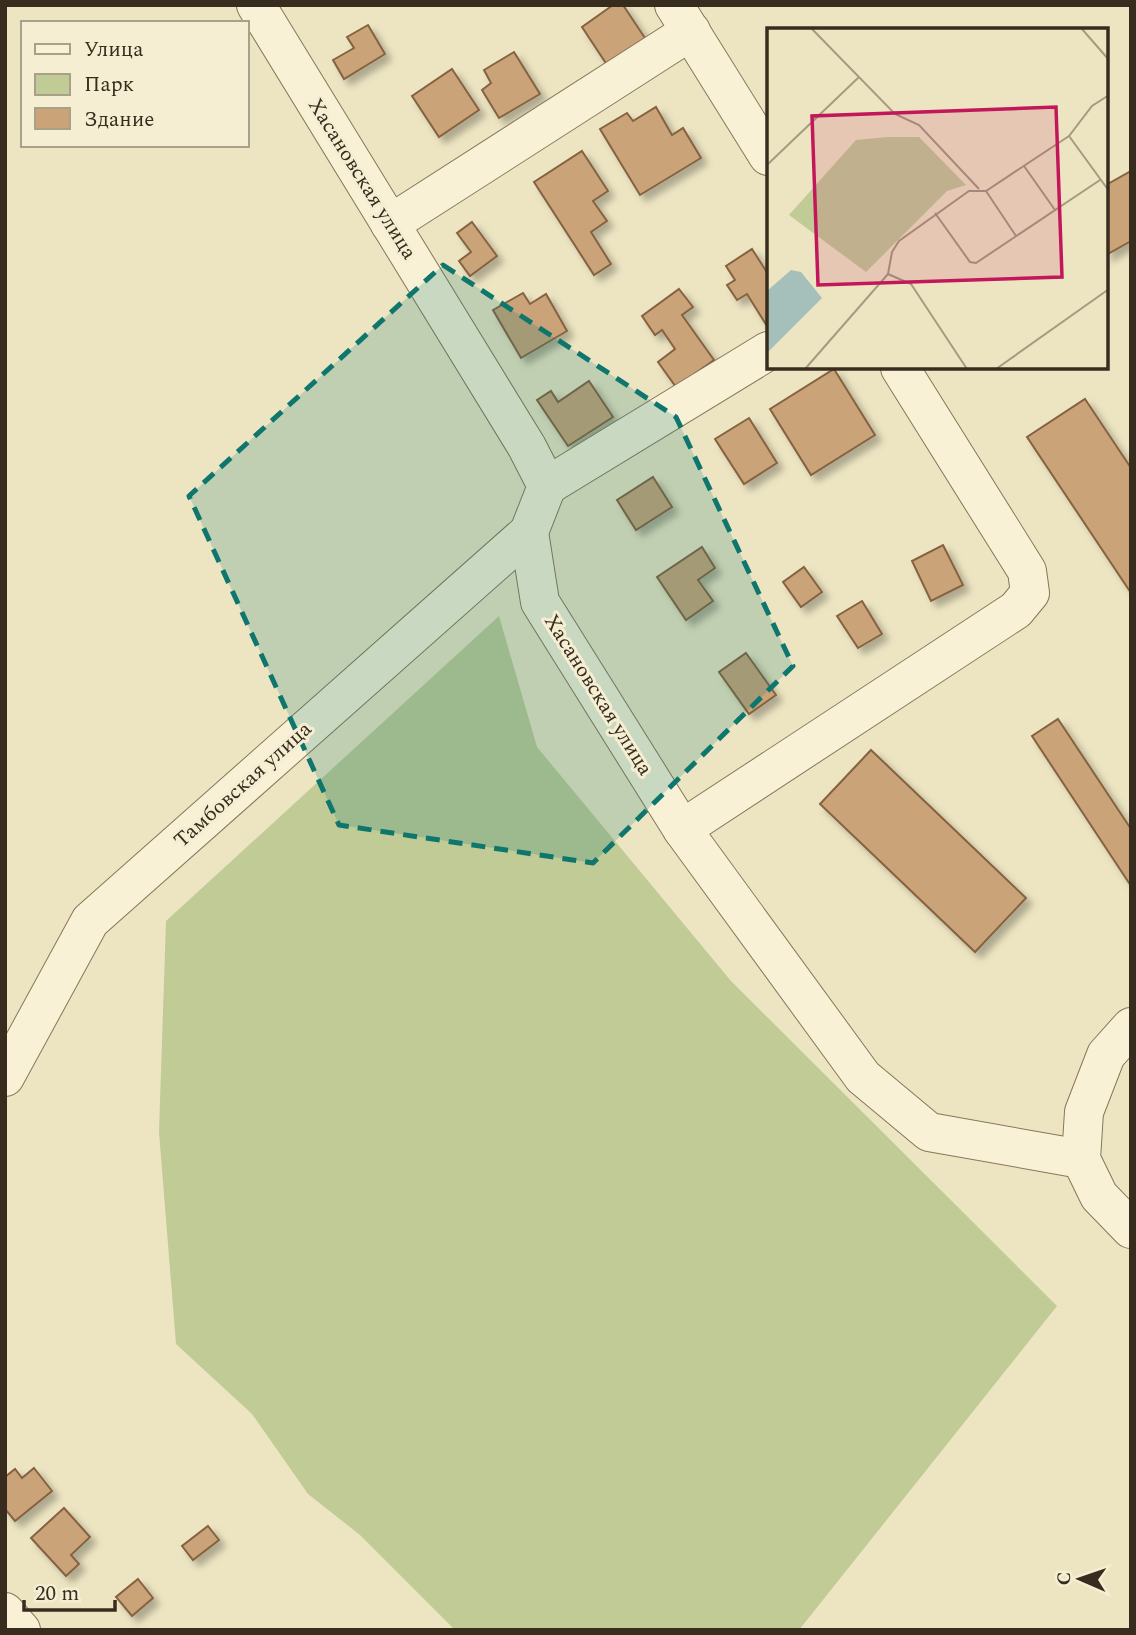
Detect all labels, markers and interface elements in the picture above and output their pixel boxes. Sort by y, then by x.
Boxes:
legend [21,21,248,147]
inset map [767,28,1108,369]
text: Улица [84,34,144,66]
text: Парк [84,69,135,101]
street label: Хасановская улица [299,92,425,267]
text: Здание [84,104,154,136]
street label: Хасановская улица [535,608,661,783]
street label: Тамбовская улица [167,714,320,856]
north arrow [1045,1544,1115,1614]
scale bar [24,1568,116,1612]
text: С [1050,1571,1079,1586]
text: 20 m [35,1578,79,1610]

